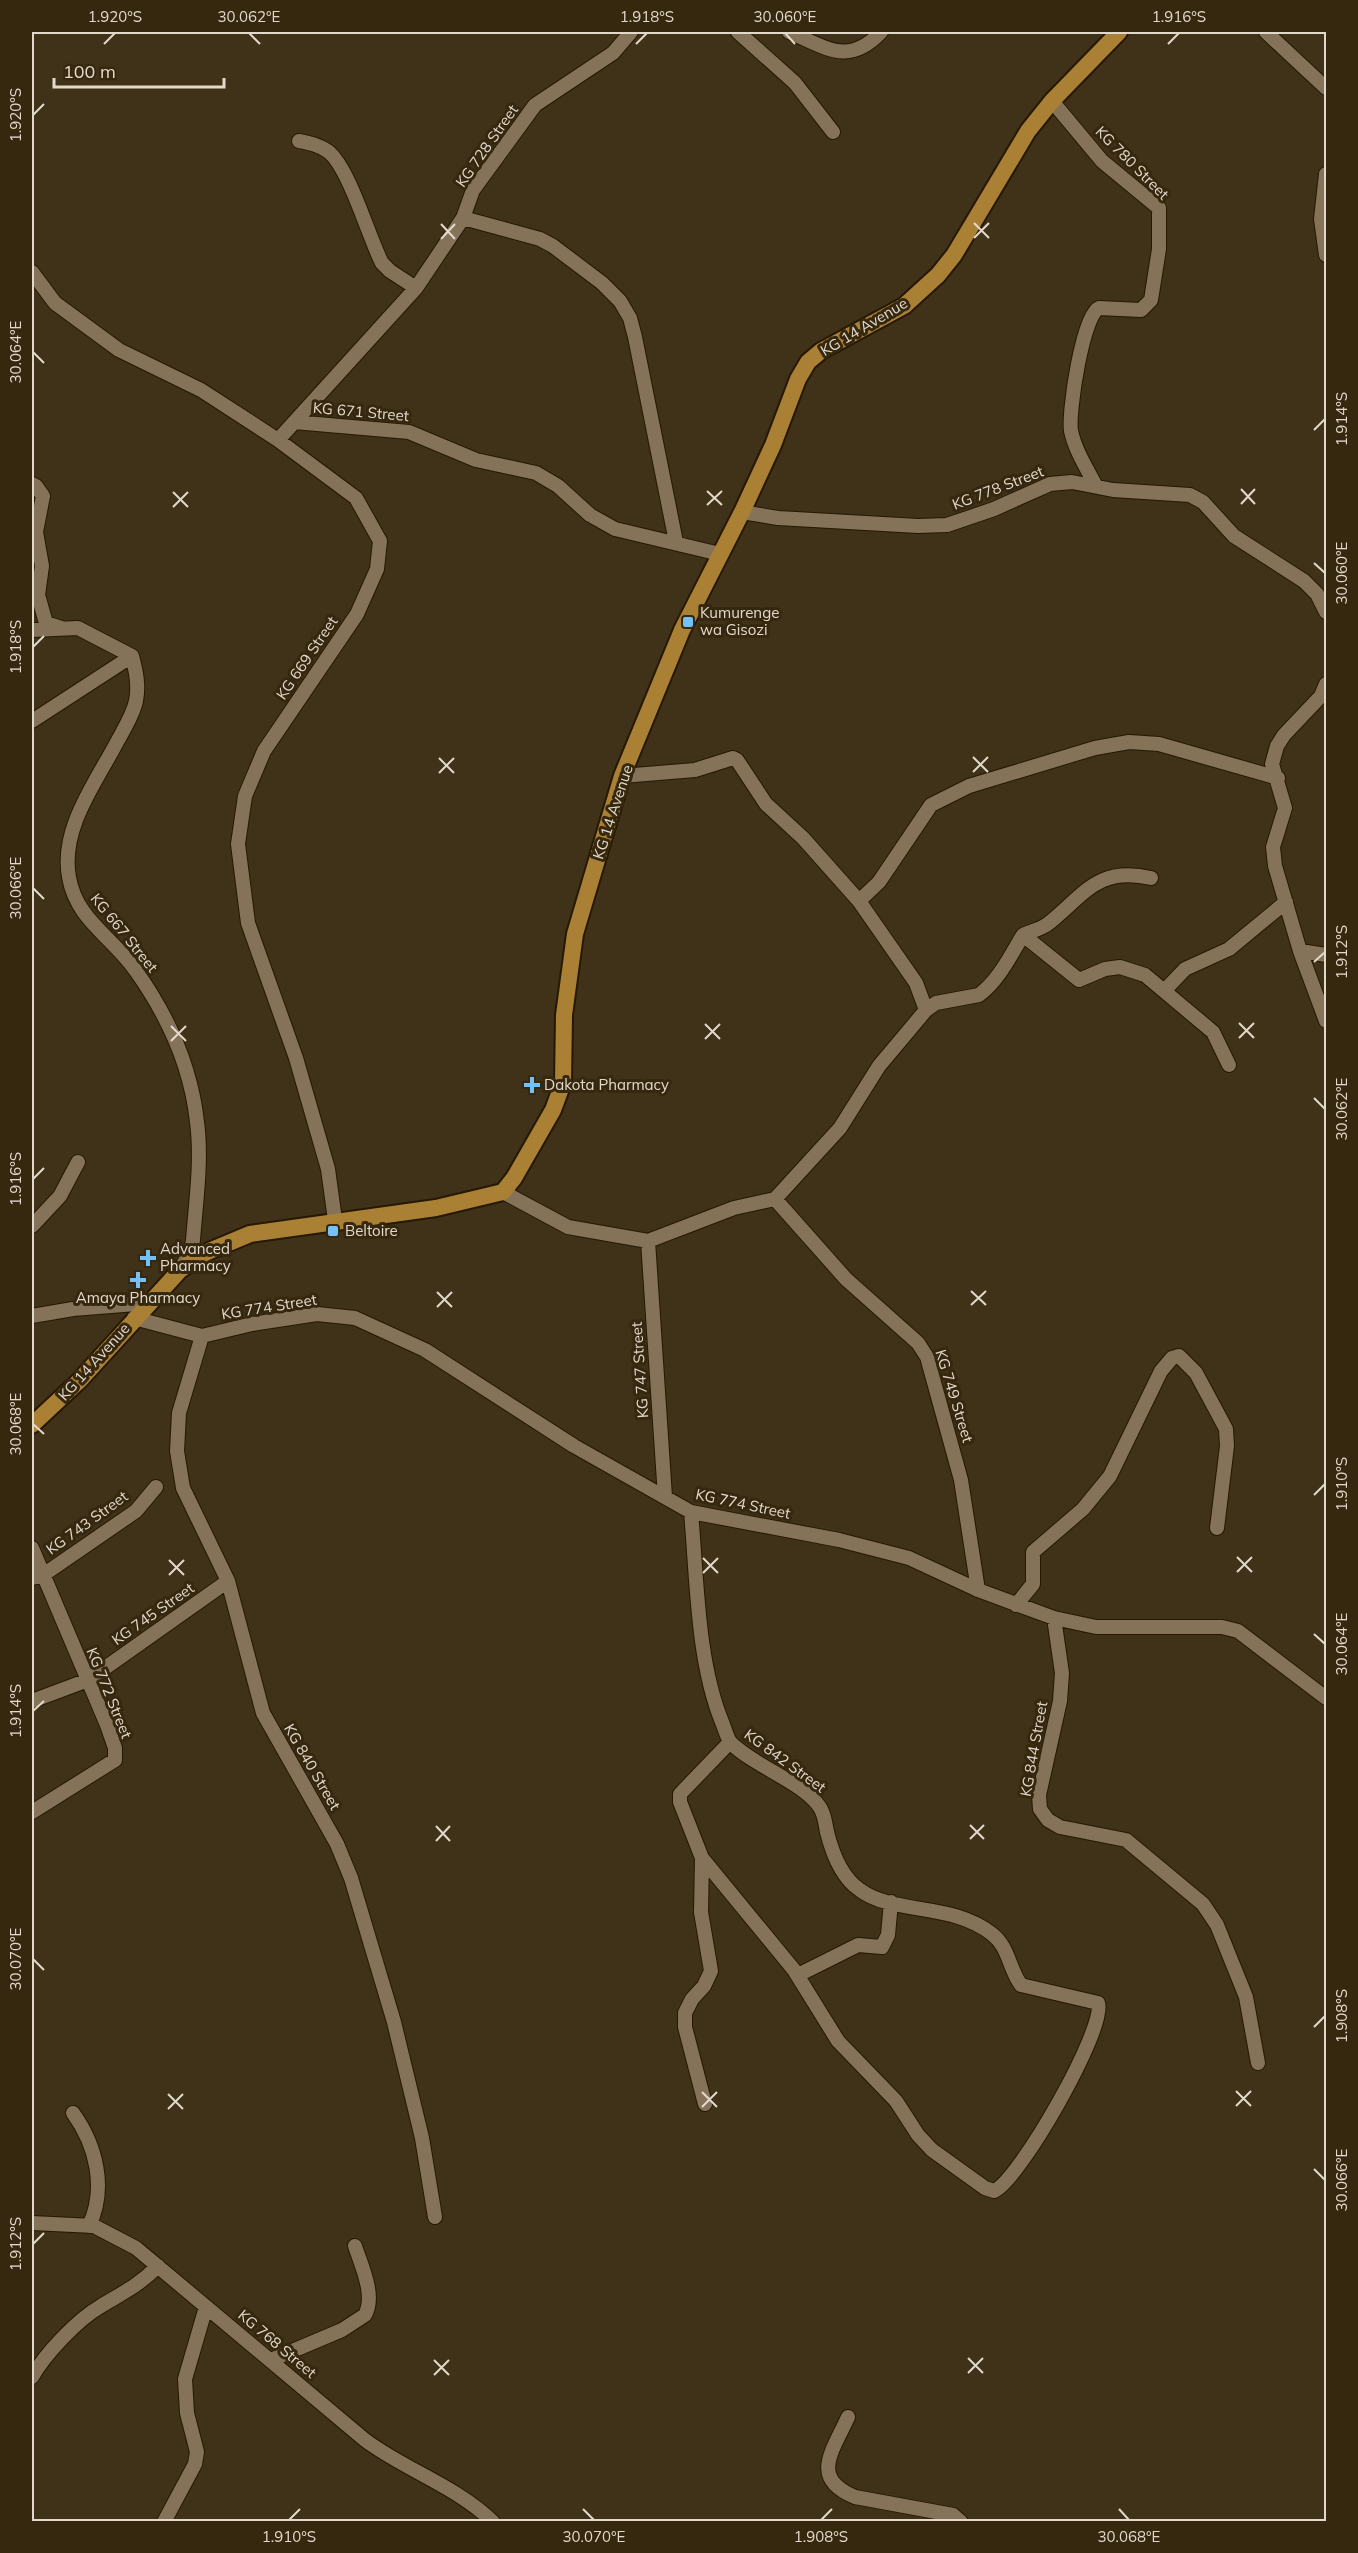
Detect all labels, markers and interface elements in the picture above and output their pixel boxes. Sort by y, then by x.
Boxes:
text: 1.920°S [88,7,142,26]
text: 30.062°E [218,7,281,26]
text: 1.918°S [620,7,674,26]
text: 30.060°E [754,7,817,26]
text: 1.916°S [1152,7,1206,26]
scale bar [54,51,224,89]
text: 100 m [63,60,116,83]
text: 1.920°S [6,88,25,142]
street label: KG 728 Street [451,101,522,191]
street label: KG 780 Street [1092,122,1173,203]
street label: KG 14 Avenue [817,293,911,360]
text: 30.064°E [6,320,25,383]
text: 1.914°S [1332,392,1351,446]
street label: KG 671 Street [312,398,410,425]
street label: KG 778 Street [949,461,1046,514]
text: 30.060°E [1332,541,1351,604]
place label: Kumurenge wa Gisozi [700,603,779,639]
street label: KG 669 Street [272,612,341,703]
marker: Kumurenge wa Gisozi [681,615,695,629]
text: 1.918°S [6,620,25,674]
street label: KG 14 Avenue [588,762,637,861]
text: 30.066°E [6,856,25,919]
street label: KG 667 Street [87,889,162,976]
text: 1.912°S [1332,925,1351,979]
place label: Dakota Pharmacy [544,1075,669,1094]
text: 30.062°E [1332,1077,1351,1140]
marker: Dakota Pharmacy [525,1078,539,1092]
text: 1.916°S [6,1152,25,1206]
place label: Beltoire [345,1221,398,1240]
marker: Beltoire [326,1224,340,1238]
place label: Advanced Pharmacy [160,1239,231,1275]
marker: Advanced Pharmacy [141,1251,155,1265]
marker: Amaya Pharmacy [131,1273,145,1287]
place label: Amaya Pharmacy [76,1288,200,1307]
street label: KG 774 Street [220,1290,318,1323]
street label: KG 14 Avenue [54,1319,134,1404]
street label: KG 747 Street [627,1321,652,1419]
street label: KG 749 Street [931,1347,978,1445]
text: 30.068°E [6,1392,25,1455]
text: 1.910°S [1332,1457,1351,1511]
street label: KG 774 Street [694,1484,792,1523]
street label: KG 743 Street [42,1487,131,1559]
street label: KG 745 Street [108,1578,198,1649]
text: 30.064°E [1332,1612,1351,1675]
street label: KG 772 Street [83,1645,136,1741]
text: 1.914°S [6,1684,25,1738]
street label: KG 844 Street [1016,1700,1051,1798]
street label: KG 840 Street [280,1720,345,1813]
street label: KG 842 Street [741,1725,830,1797]
text: 30.070°E [6,1927,25,1990]
text: 1.908°S [1332,1989,1351,2043]
text: 30.066°E [1332,2148,1351,2211]
text: 1.912°S [6,2217,25,2271]
street label: KG 768 Street [234,2305,320,2382]
text: 1.910°S [262,2527,316,2546]
text: 30.070°E [563,2527,626,2546]
text: 1.908°S [794,2527,848,2546]
text: 30.068°E [1098,2527,1161,2546]

